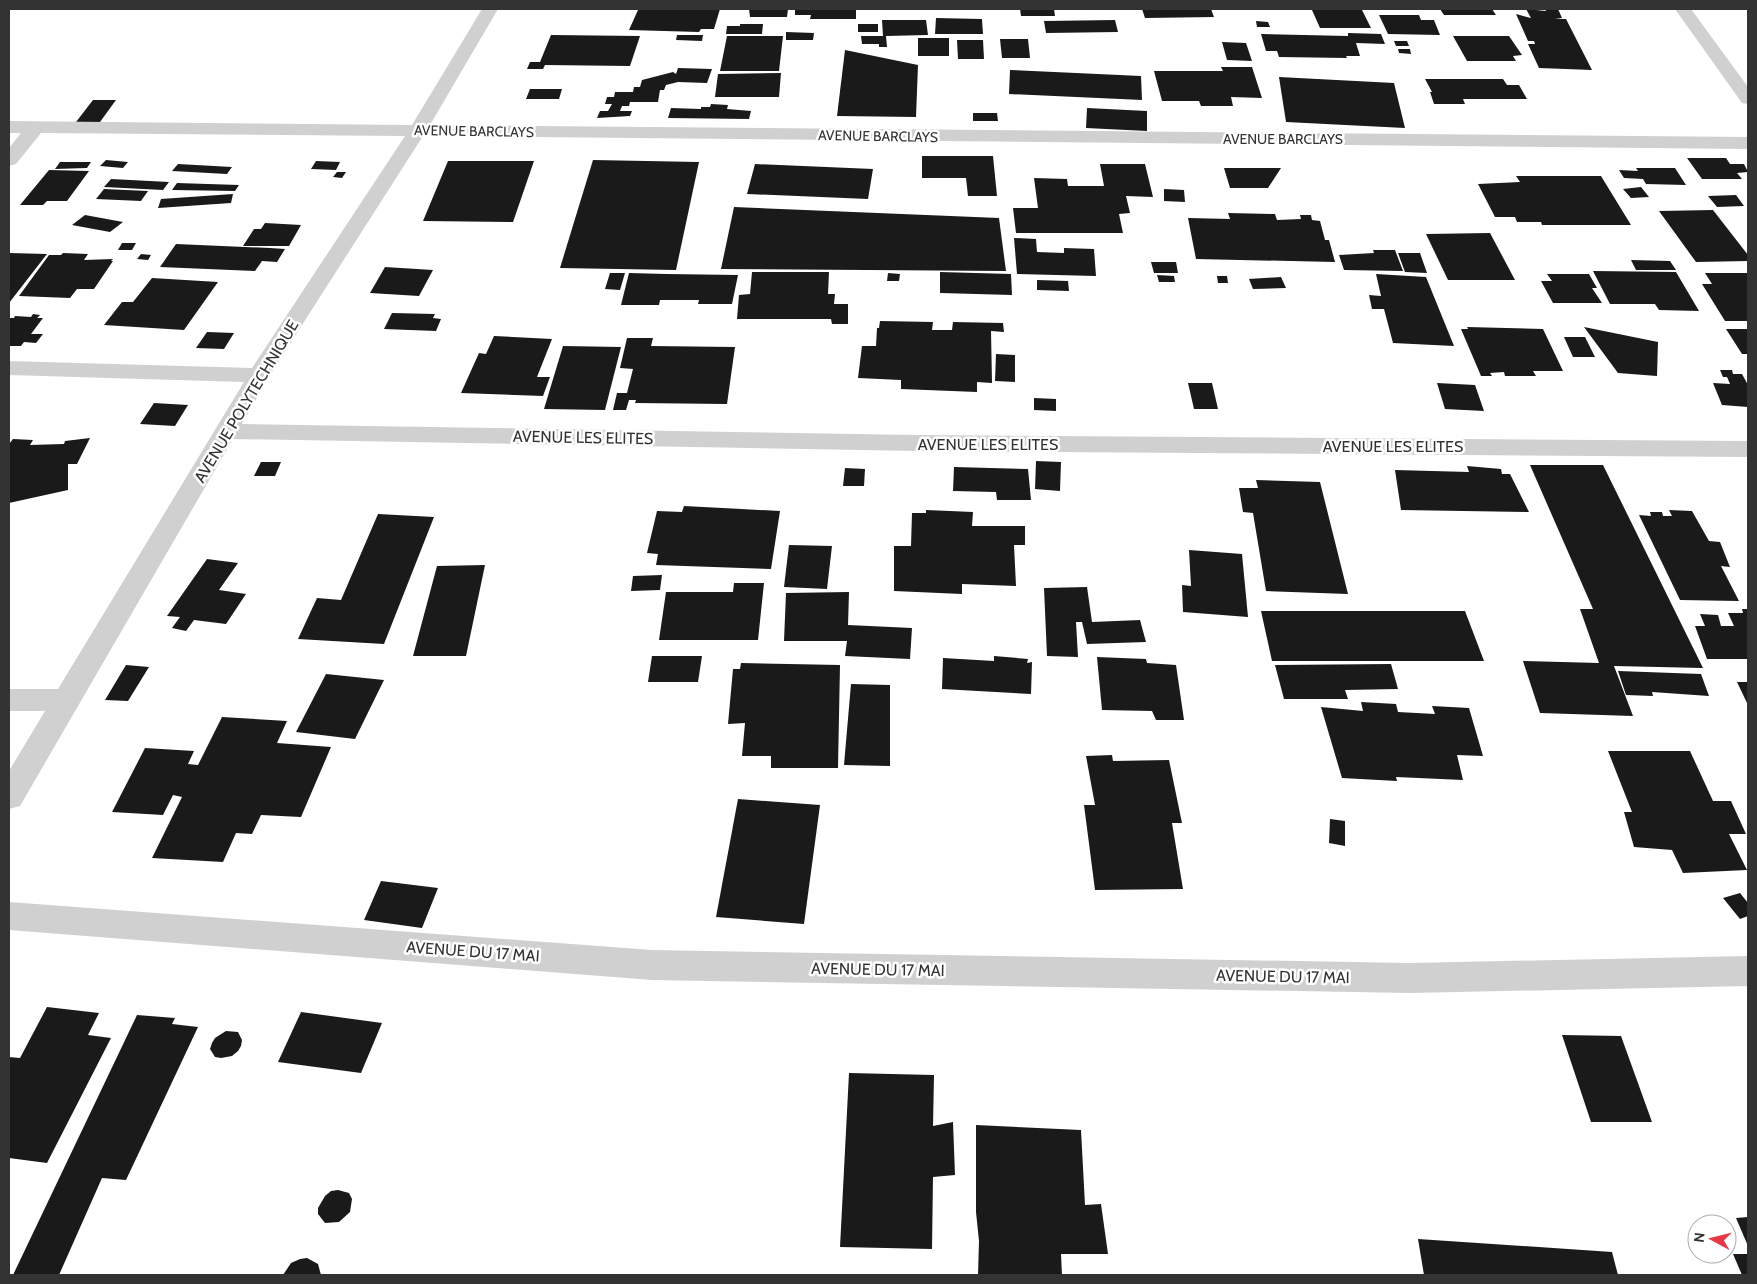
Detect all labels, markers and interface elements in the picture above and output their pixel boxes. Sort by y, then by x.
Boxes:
street label: AVENUE BARCLAYS [414,121,534,141]
street label: AVENUE BARCLAYS [818,126,938,146]
street label: AVENUE BARCLAYS [1223,130,1343,148]
street label: AVENUE POLYTECHNIQUE [190,316,303,486]
street label: AVENUE LES ELITES [513,427,653,448]
street label: AVENUE LES ELITES [918,435,1058,454]
street label: AVENUE LES ELITES [1323,437,1463,456]
street label: AVENUE DU 17 MAI [406,937,540,966]
street label: AVENUE DU 17 MAI [811,959,945,980]
street label: AVENUE DU 17 MAI [1216,966,1350,987]
north arrow [1687,1214,1737,1264]
text: N [1690,1231,1709,1243]

